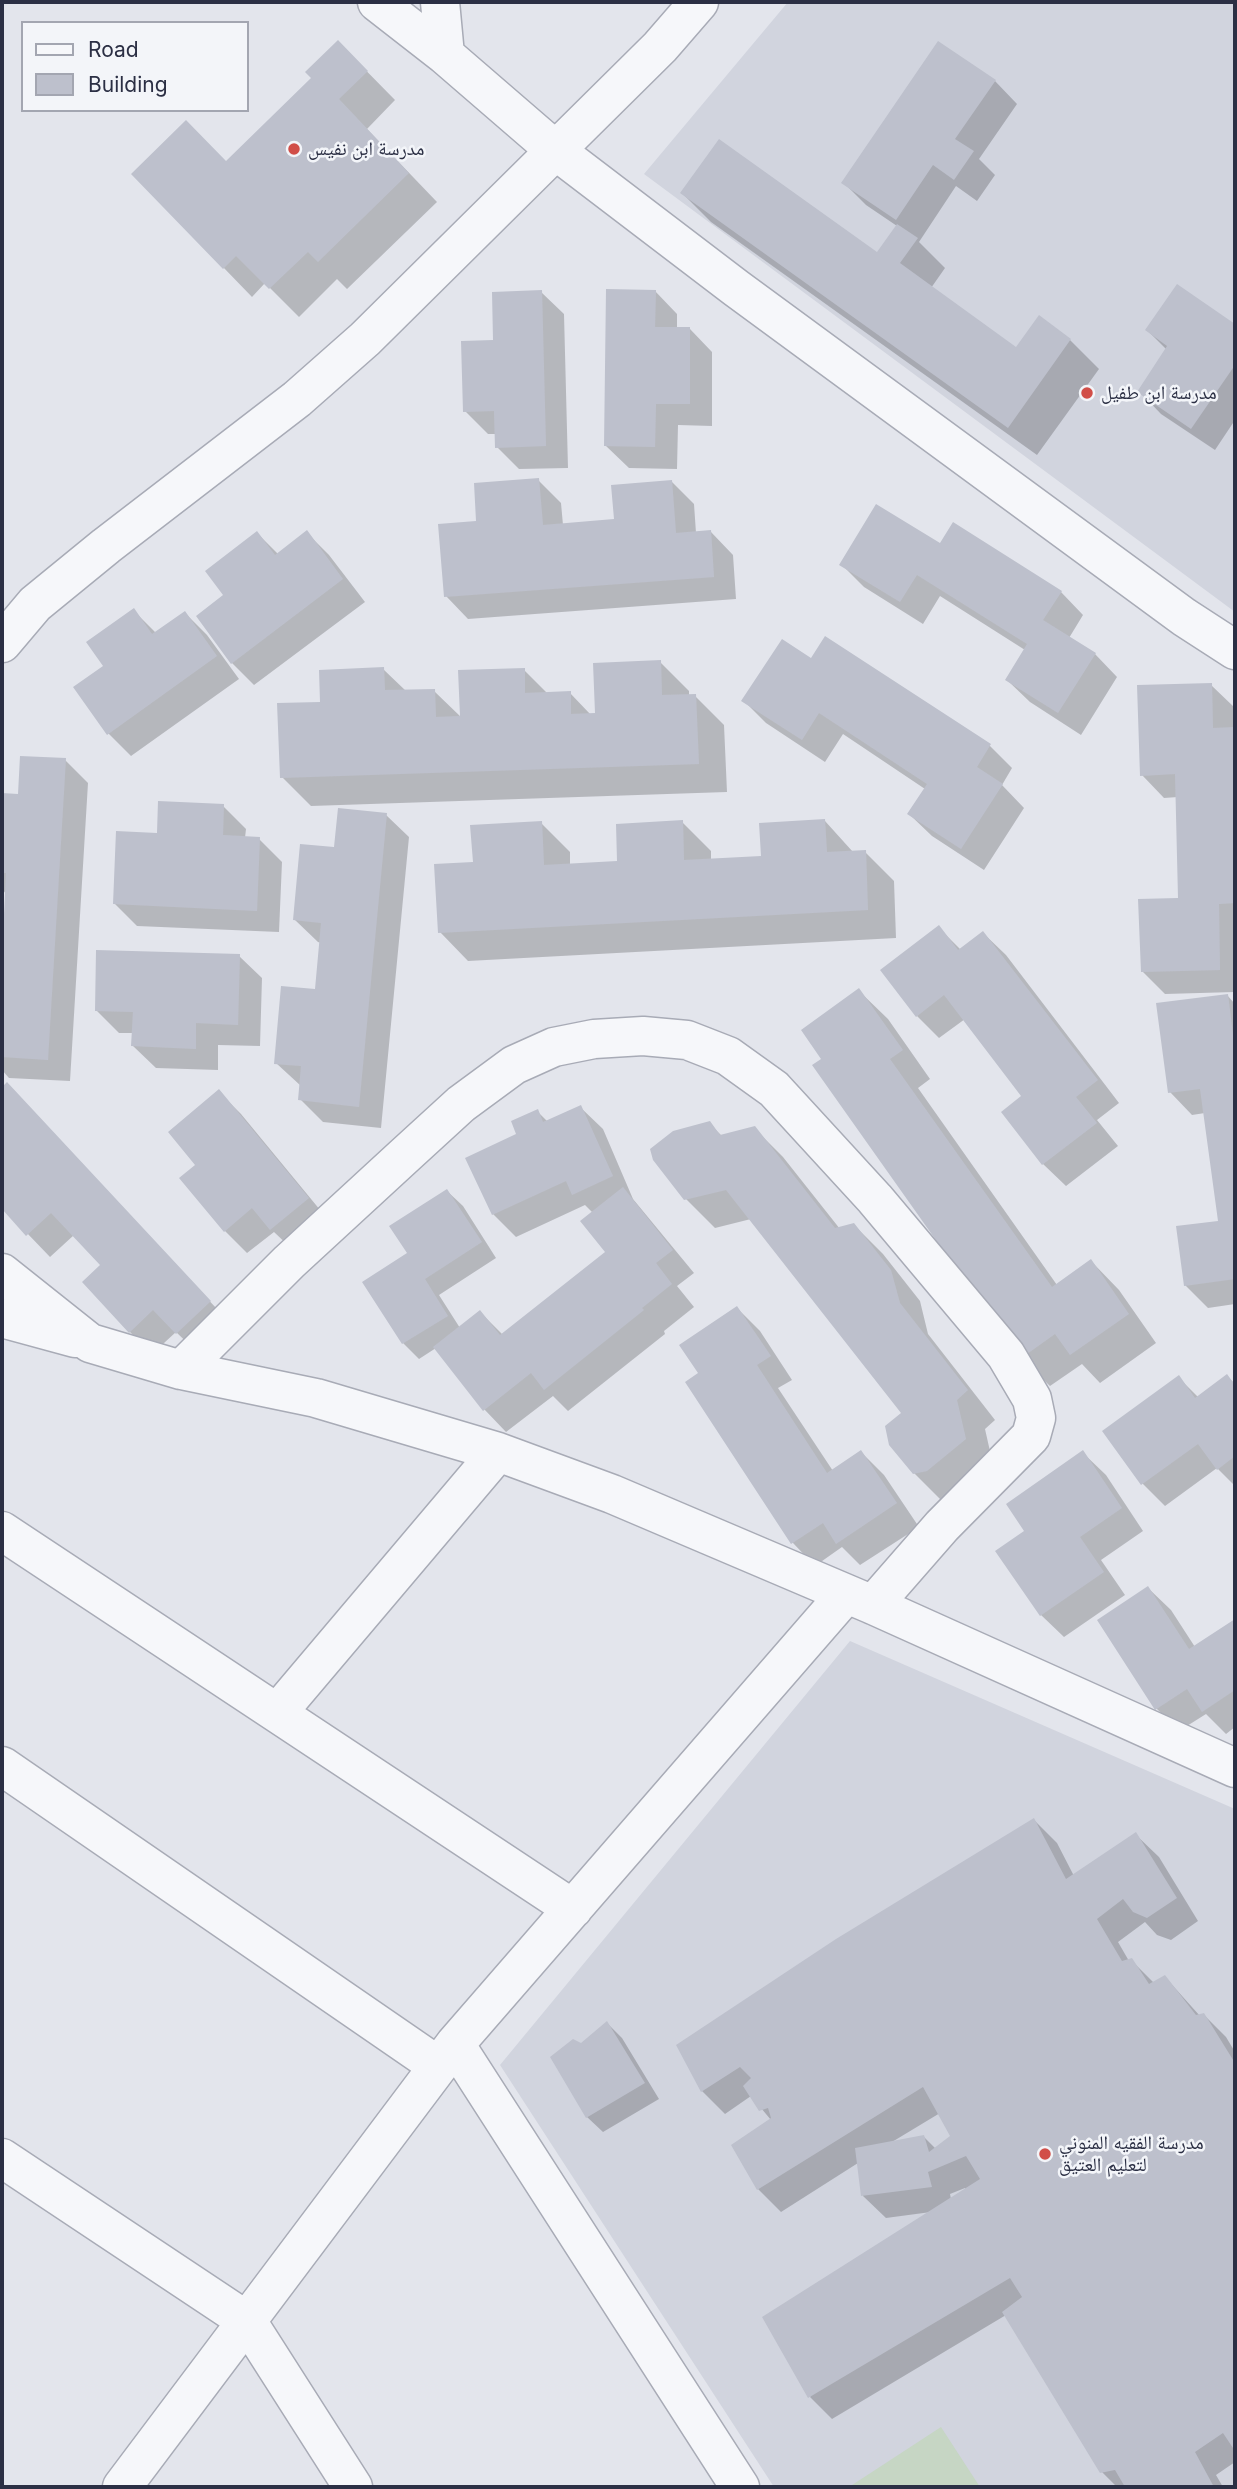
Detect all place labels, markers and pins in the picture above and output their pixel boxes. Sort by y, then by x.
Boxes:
place label: مدرسة ابن نفيس [308,138,424,160]
marker: مدرسة ابن نفيس [286,141,302,157]
place label: مدرسة ابن طفيل [1101,382,1217,404]
marker: مدرسة ابن طفيل [1079,385,1095,401]
place label: مدرسة الفقيه المنوني لتعليم العتيق [1059,2132,1204,2176]
marker: مدرسة الفقيه المنوني لتعليم العتيق [1037,2146,1053,2162]

